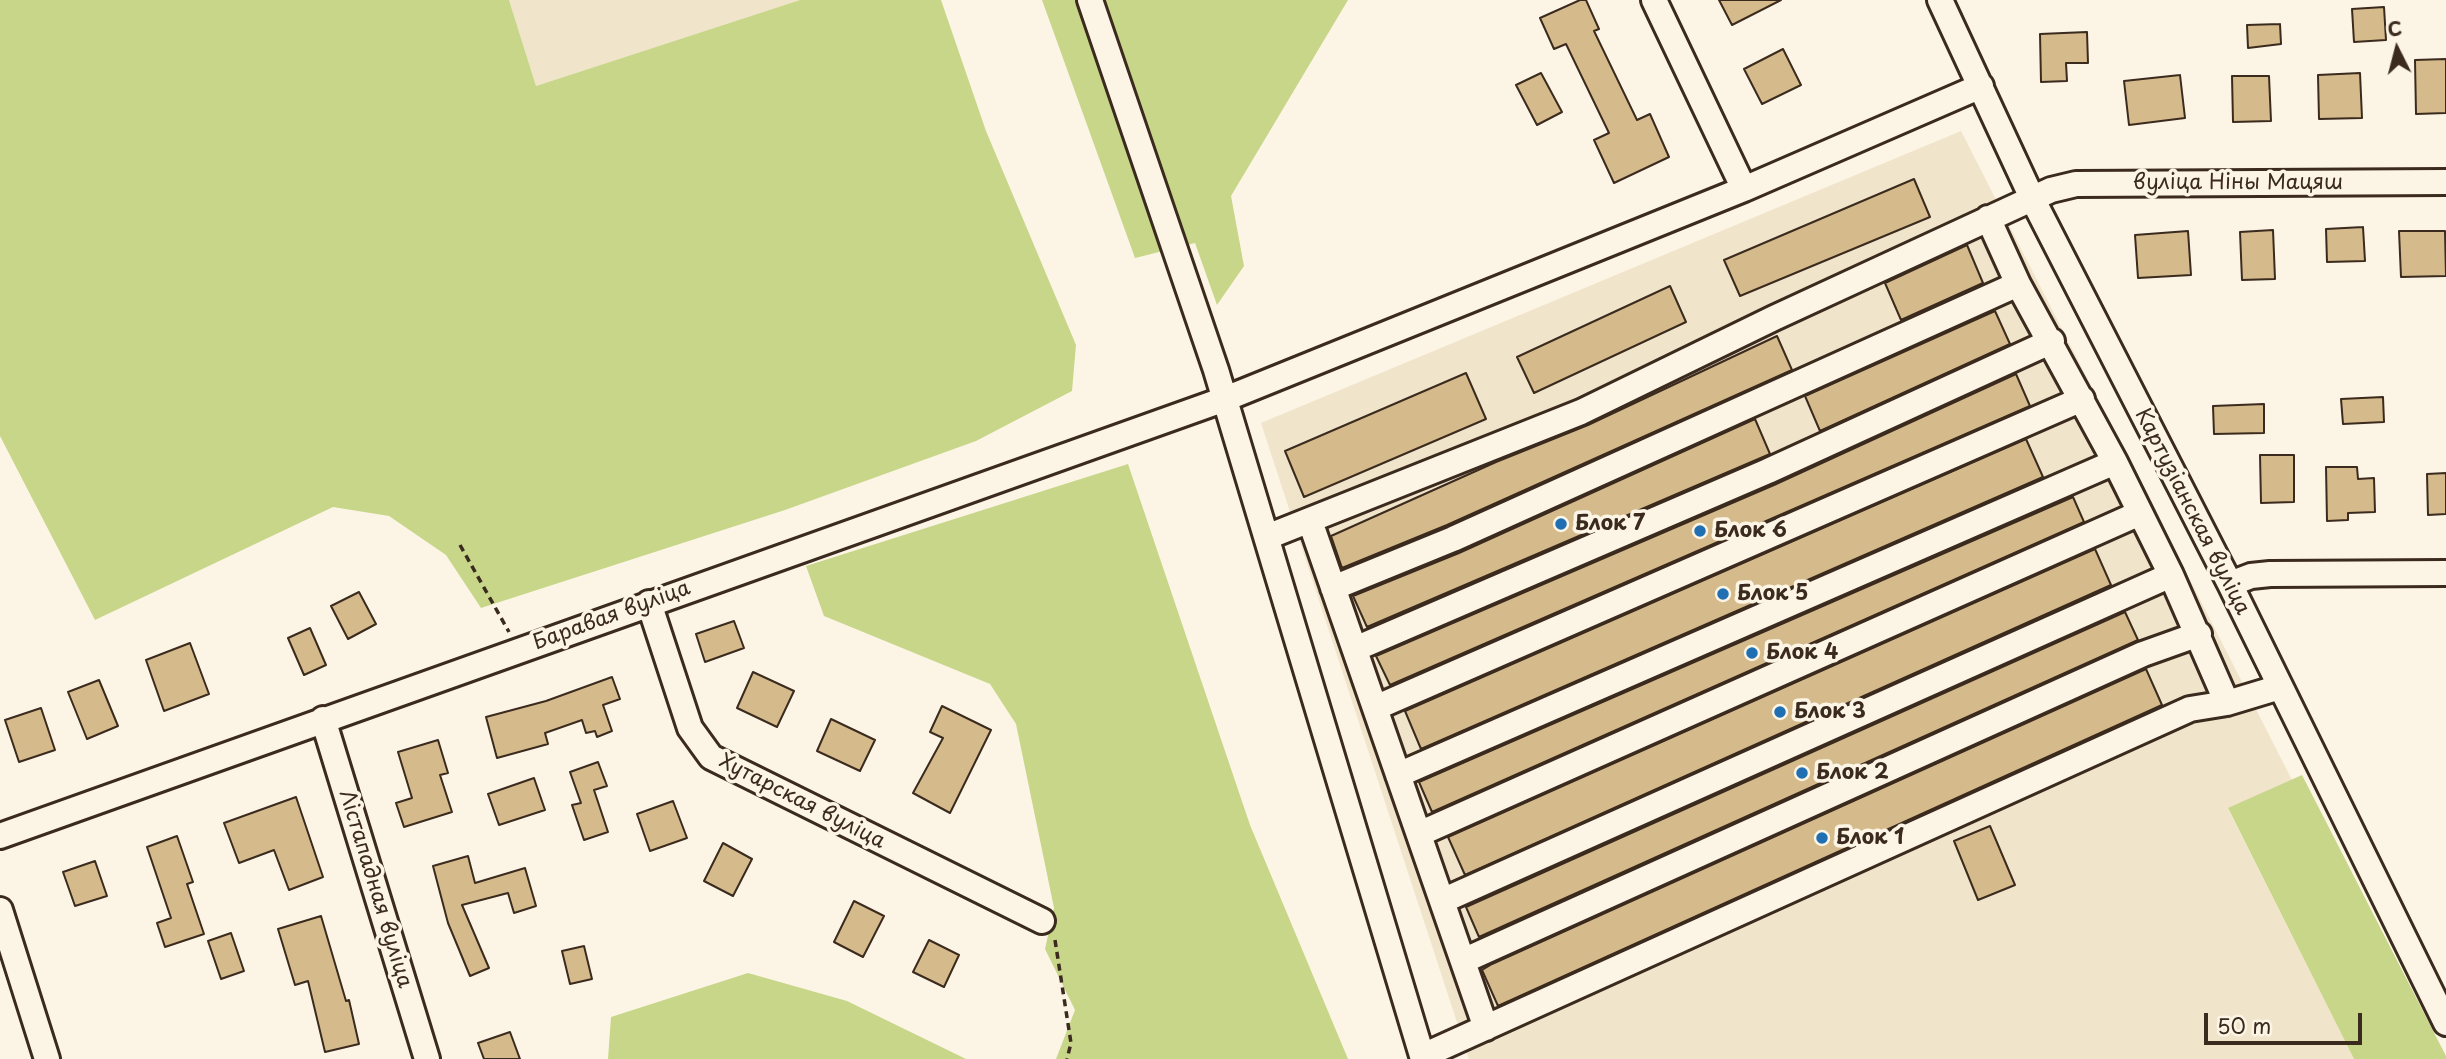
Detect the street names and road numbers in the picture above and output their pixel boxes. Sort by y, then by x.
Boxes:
street label: вуліца Ніны Мацяш [2133,170,2343,196]
street label: Картузіанская вуліца [2129,405,2255,619]
street label: Баравая вуліца [530,576,694,656]
street label: Хутарская вуліца [715,749,889,855]
street label: Лістападная вуліца [333,787,417,991]

